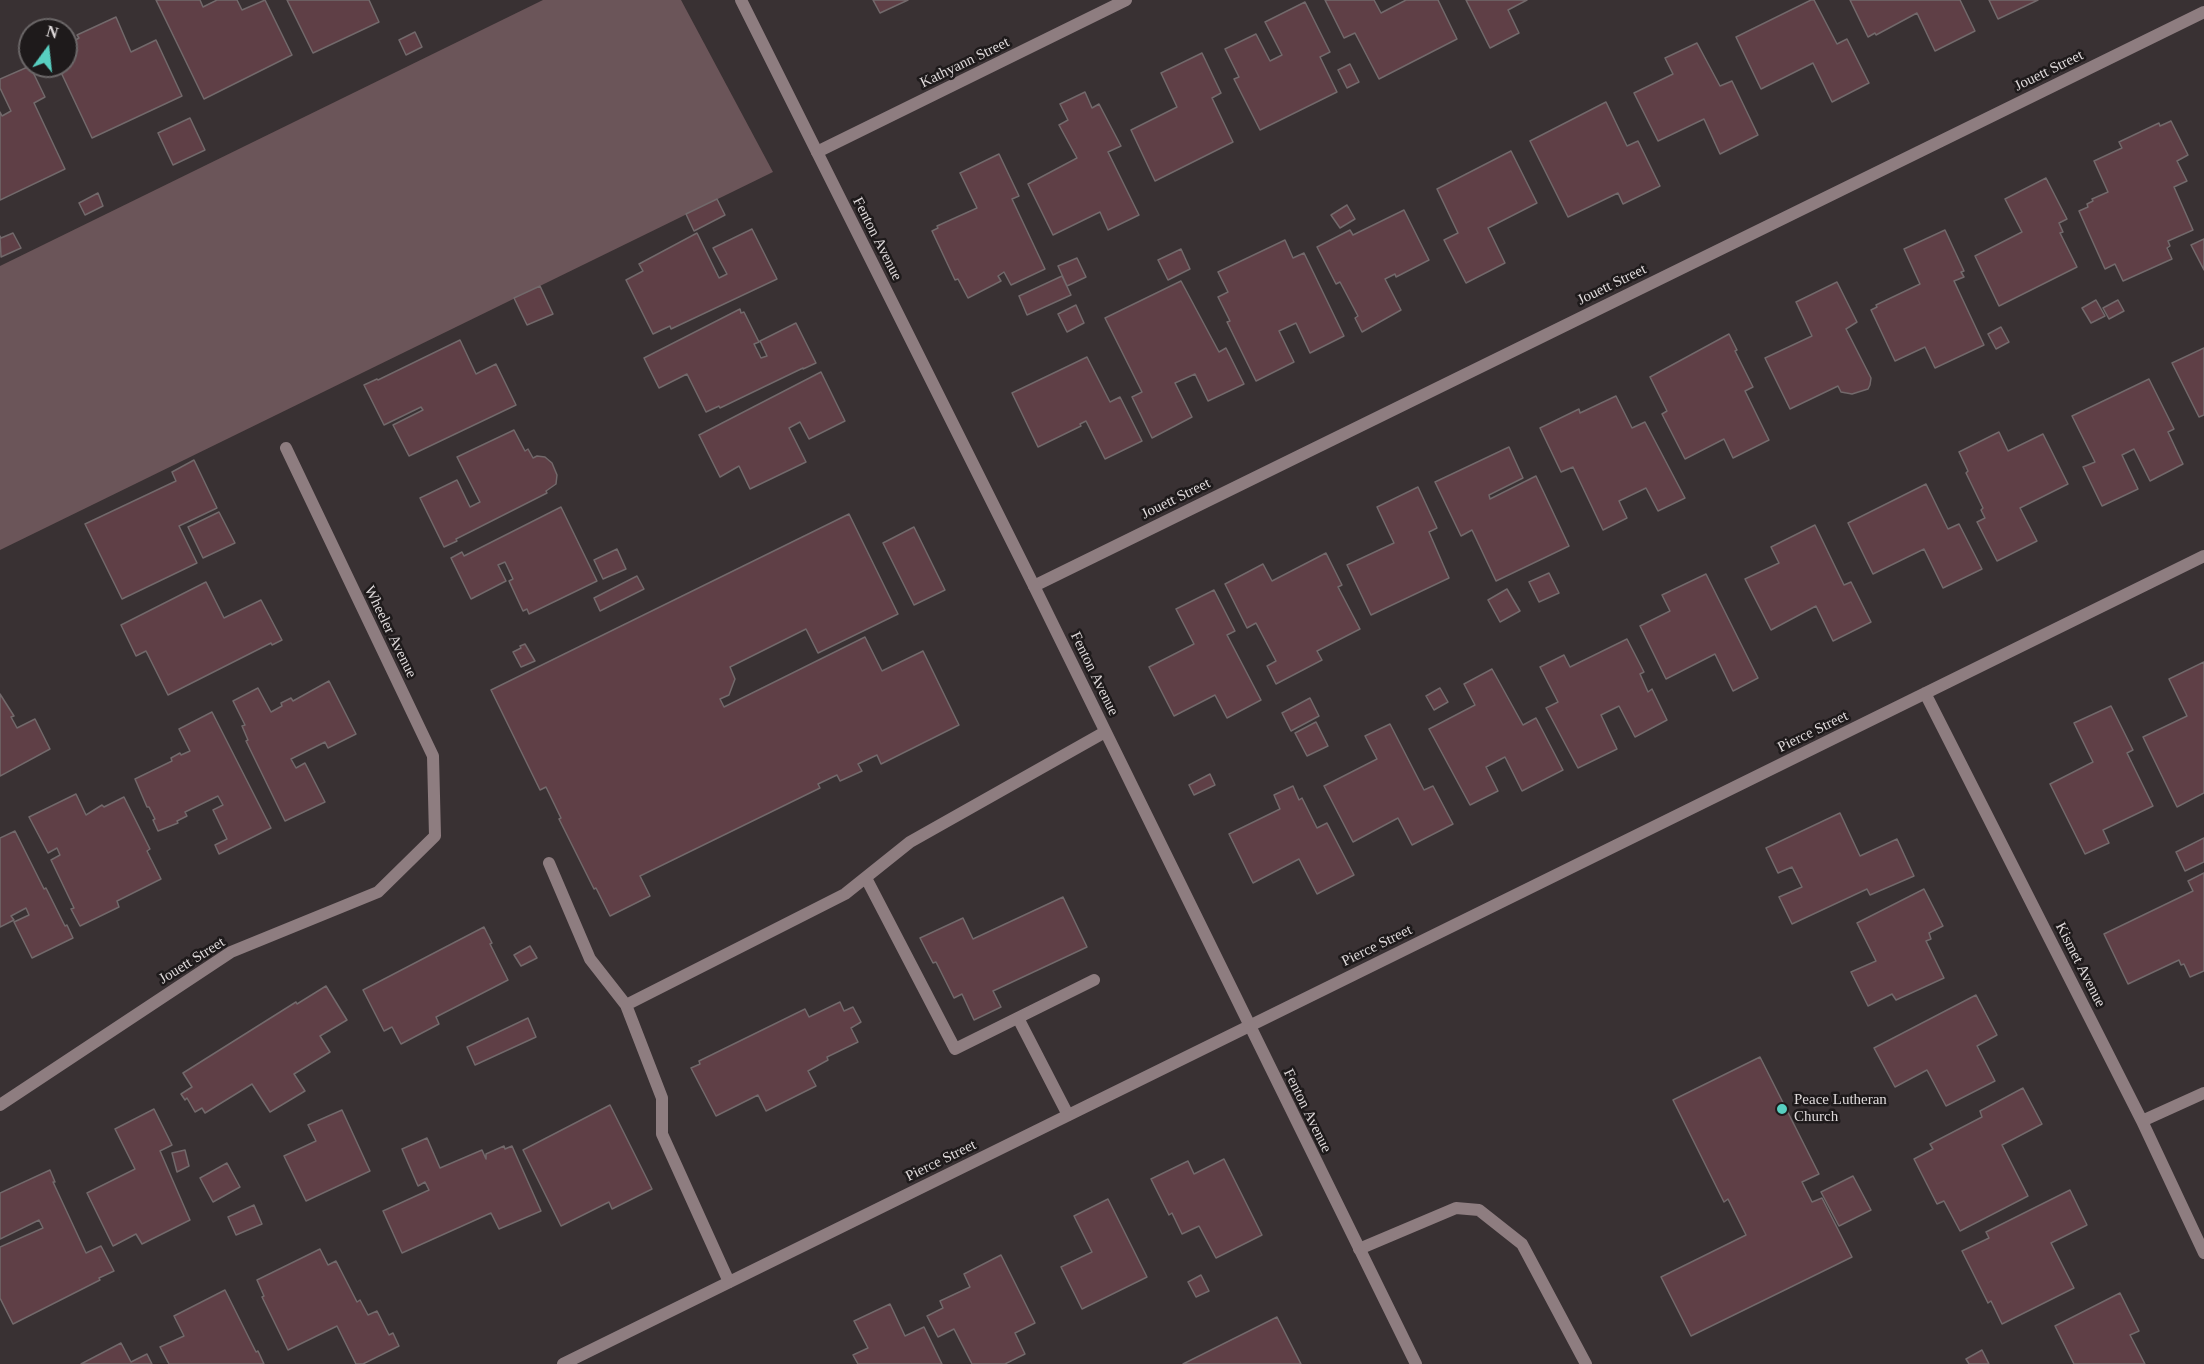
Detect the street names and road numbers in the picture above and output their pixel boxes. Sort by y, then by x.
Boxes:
street label: Kathyann Street [917,34,1013,92]
street label: Jouett Street [2012,47,2086,95]
street label: Fenton Avenue [848,194,906,284]
street label: Jouett Street [1575,261,1649,309]
street label: Jouett Street [1139,475,1213,523]
street label: Wheeler Avenue [360,583,420,681]
street label: Fenton Avenue [1066,629,1122,719]
street label: Pierce Street [1775,707,1851,757]
street label: Kismet Avenue [2051,920,2109,1010]
street label: Pierce Street [1339,921,1415,971]
street label: Jouett Street [156,934,228,988]
street label: Fenton Avenue [1279,1066,1335,1156]
street label: Pierce Street [903,1136,979,1186]

